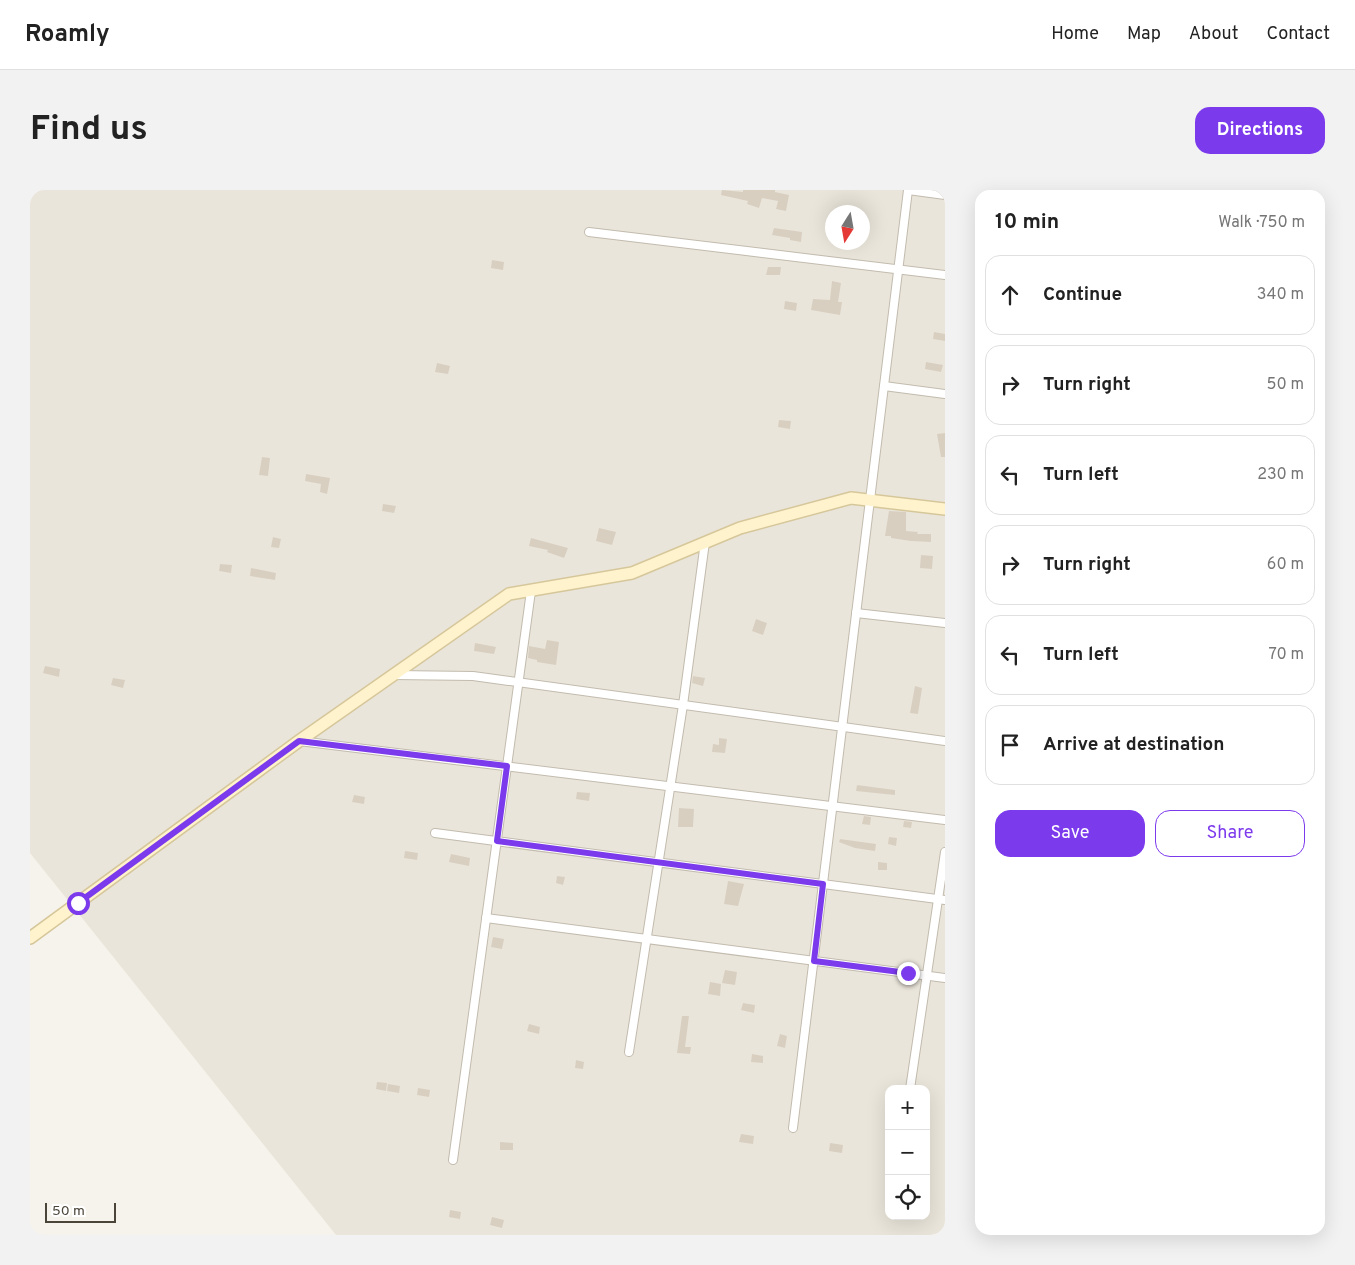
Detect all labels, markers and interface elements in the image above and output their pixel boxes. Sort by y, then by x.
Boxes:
text: Roamly [25,20,110,50]
text: Home [1051,23,1099,46]
text: Map [1127,23,1161,46]
text: About [1189,23,1238,46]
text: Contact [1266,23,1330,46]
button: Directions [1195,107,1325,154]
text: Find us [30,108,148,152]
north arrow [825,205,870,250]
text: 10 min [995,209,1059,236]
text: Walk · 750 m [1218,213,1305,233]
icon: ahead [996,281,1024,309]
text: Continue [1043,283,1122,307]
text: 340 m [1257,285,1304,305]
icon: right [996,371,1024,399]
text: Turn right [1043,373,1131,397]
text: 50 m [1267,375,1304,395]
icon: left [996,461,1024,489]
text: Turn left [1043,463,1119,487]
text: 230 m [1257,465,1304,485]
icon: right [996,551,1024,579]
text: Turn right [1043,553,1131,577]
text: 60 m [1267,555,1304,575]
icon: left [996,641,1024,669]
text: Turn left [1043,643,1119,667]
text: 70 m [1269,645,1304,665]
icon: arrive [996,731,1024,759]
text: Arrive at destination [1043,733,1224,757]
button: Save [995,810,1145,857]
button: Share [1155,810,1305,857]
route start [67,892,90,915]
route end [897,962,920,985]
map controls [885,1085,930,1220]
button: + [885,1085,930,1130]
button: − [885,1130,930,1175]
button: locate [885,1175,930,1220]
scale bar [45,1200,116,1223]
text: 50 m [52,1203,85,1220]

